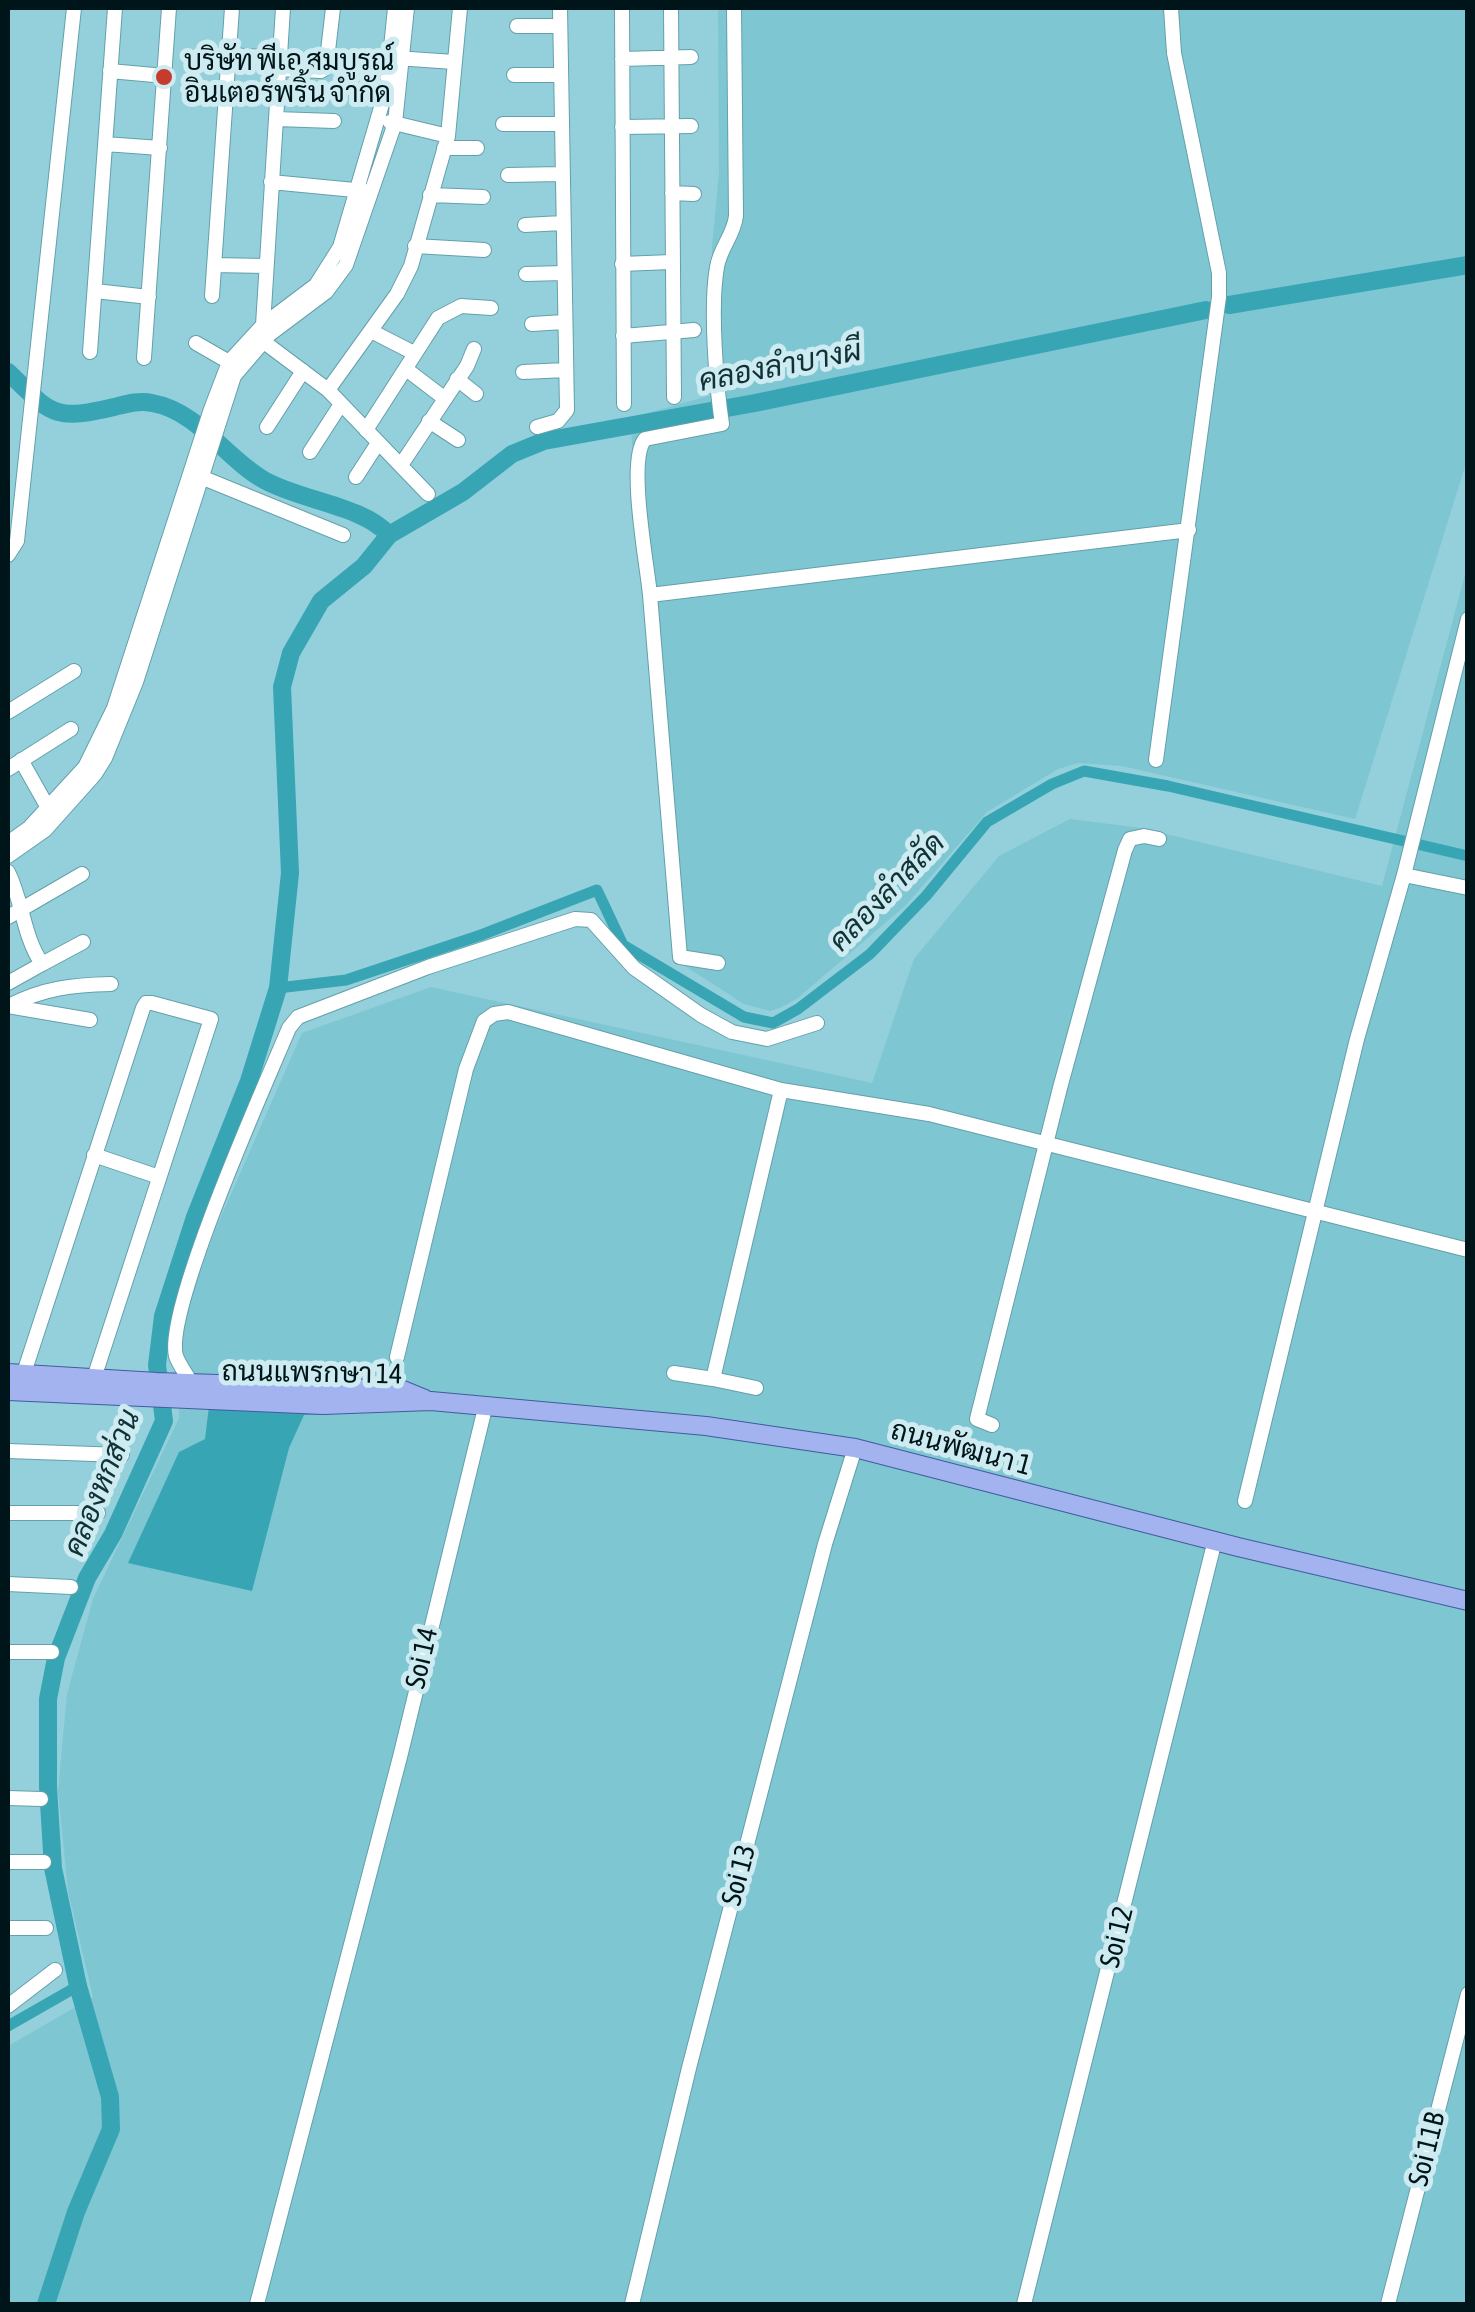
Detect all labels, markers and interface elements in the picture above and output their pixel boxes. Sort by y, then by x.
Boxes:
place label: บริษัท พีเอ สมบูรณ์ อินเตอร์พริ้น จำกัด [184,44,394,110]
marker: บริษัท พีเอ สมบูรณ์ อินเตอร์พริ้น จำกัด [153,66,175,88]
water label: คลองลำบางผี [696,333,864,399]
water label: คลองลำสลัด [822,825,952,959]
street label: ถนนแพรกษา 14 [221,1355,403,1391]
water label: คลองหกส่วน [56,1404,148,1562]
street label: ถนนพัฒนา 1 [887,1413,1035,1483]
street label: Soi 14 [399,1624,445,1692]
street label: Soi 13 [715,1841,763,1909]
street label: Soi 12 [1093,1903,1141,1971]
street label: Soi 11B [1402,2109,1452,2189]

